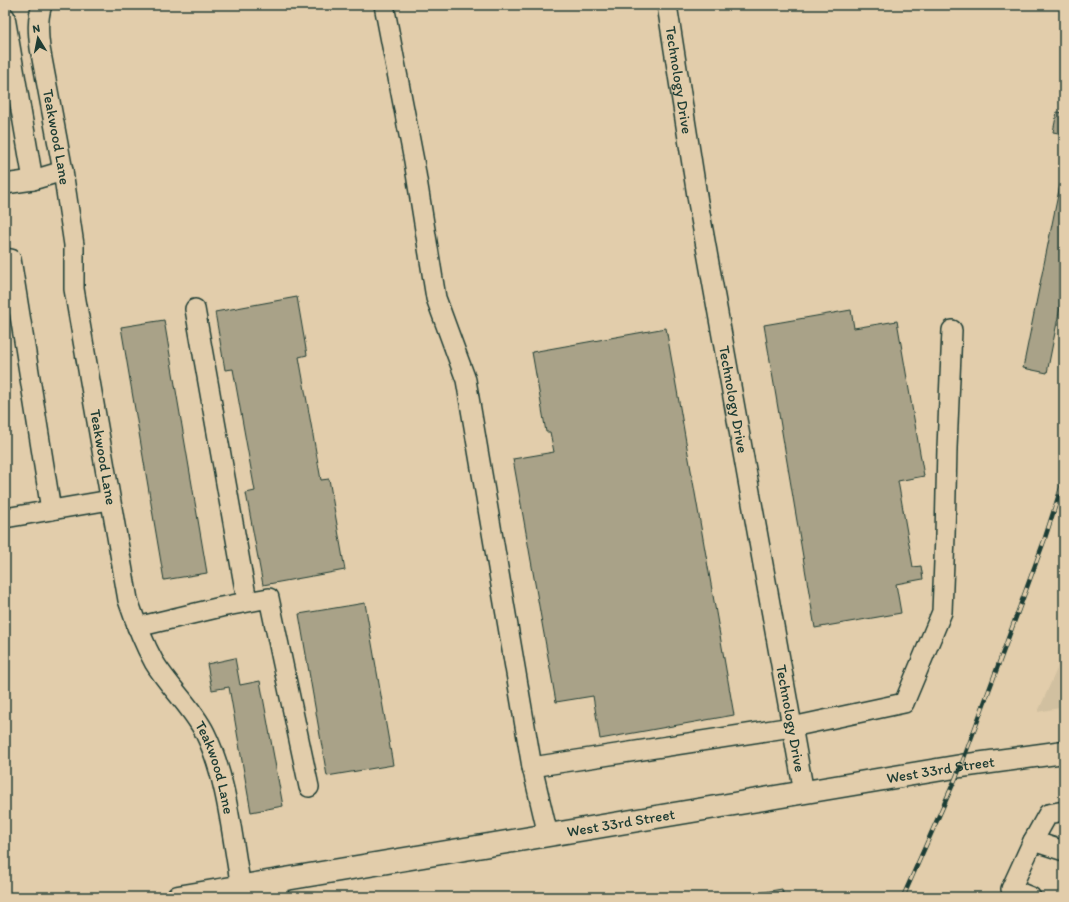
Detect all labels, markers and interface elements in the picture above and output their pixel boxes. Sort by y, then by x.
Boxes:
north arrow [18,18,58,58]
text: N [32,22,41,36]
street label: Technology Drive [661,25,696,135]
street label: Teakwood Lane [39,88,74,186]
street label: Technology Drive [715,344,752,455]
street label: Teakwood Lane [86,408,120,506]
street label: Technology Drive [772,663,809,773]
street label: Teakwood Lane [191,718,238,816]
street label: West 33rd Street [885,752,996,787]
street label: West 33rd Street [566,805,677,841]

